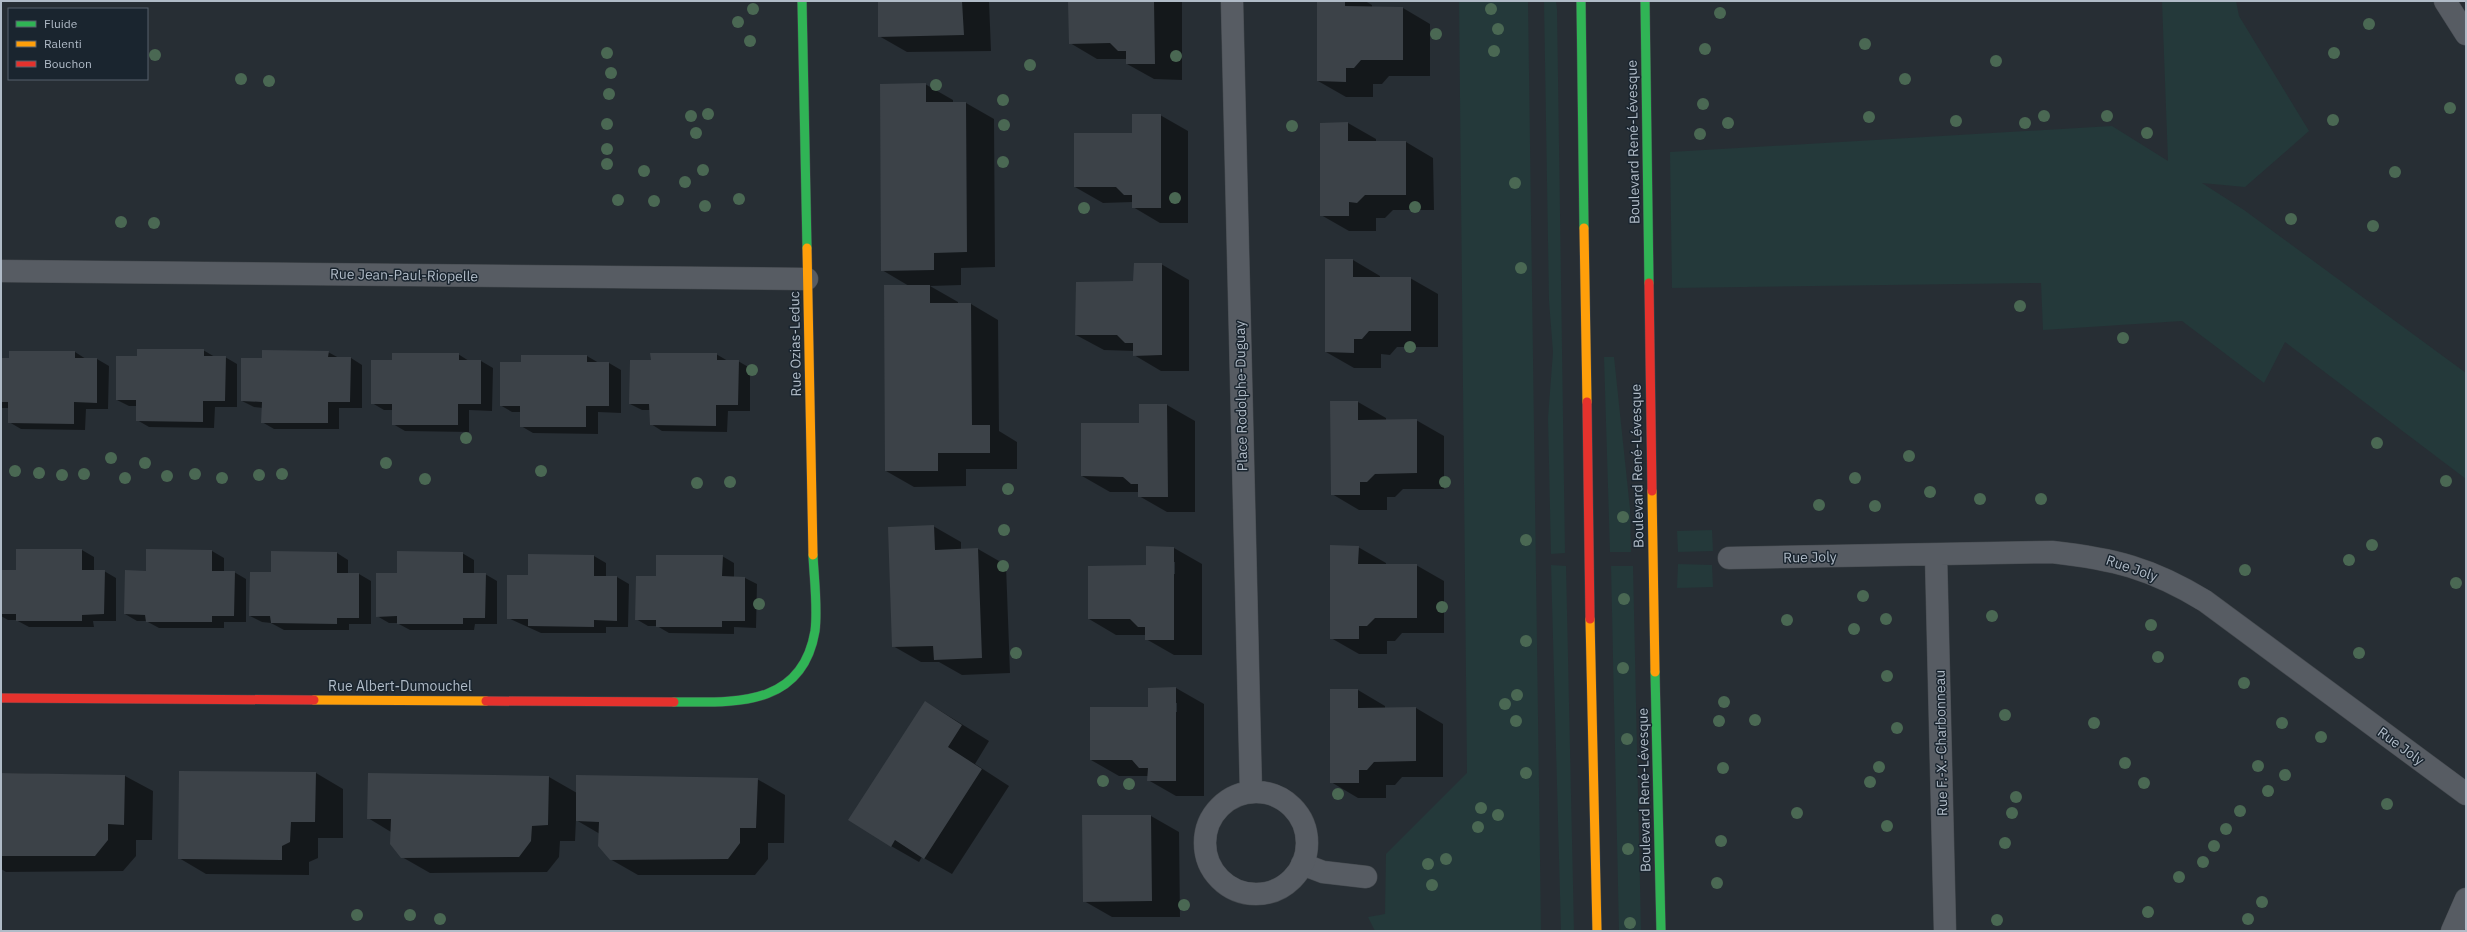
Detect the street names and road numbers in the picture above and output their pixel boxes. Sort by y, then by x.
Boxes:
street label: Boulevard René-Lévesque [1623,59,1643,224]
street label: Rue Jean-Paul-Riopelle [330,265,479,285]
street label: Rue Ozias-Leduc [785,291,805,397]
street label: Place Rodolphe-Duguay [1231,321,1251,471]
street label: Boulevard René-Lévesque [1627,383,1647,548]
street label: Rue Joly [1783,548,1837,566]
street label: Rue Joly [2104,551,2160,585]
street label: Rue F.-X.-Charbonneau [1931,670,1951,816]
street label: Rue Albert-Dumouchel [328,677,472,695]
street label: Boulevard René-Lévesque [1634,707,1654,872]
street label: Rue Joly [2374,723,2428,769]

